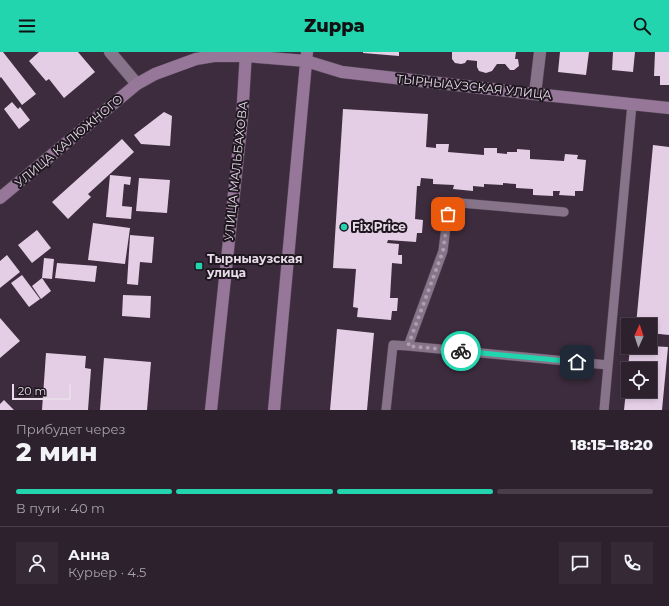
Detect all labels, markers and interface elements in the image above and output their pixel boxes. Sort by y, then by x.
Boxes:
icon: menu [16,15,38,37]
text: Zuppa [304,15,365,37]
icon: search [631,15,653,37]
street label: ТЫРНЫАУЗСКАЯ УЛИЦА [396,71,552,102]
street label: УЛИЦА КАЛЮЖНОГО [12,91,126,190]
street label: УЛИЦА МАЛЬБАХОВА [221,100,250,242]
pin [431,197,465,231]
icon: bag [437,203,459,225]
place label: Fix Price [352,219,406,234]
marker: Fix Price [339,222,349,232]
place label: Тырныаузская улица [206,251,303,280]
marker: Тырныаузская улица [194,261,204,271]
north arrow [621,318,657,354]
map controls [621,318,657,398]
courier [441,331,481,371]
icon: bike [450,340,472,362]
pin [560,345,594,379]
icon: home [566,351,588,373]
button: locate [621,362,657,398]
scale bar [12,382,71,401]
text: 20 m [18,384,46,398]
text: Прибудет через [16,421,125,437]
text: 18:15–18:20 [571,435,653,454]
text: 2 мин [16,436,98,468]
text: В пути · 40 m [16,500,105,516]
button: person [16,542,58,584]
button: chat [559,542,601,584]
button: phone [611,542,653,584]
text: Анна [68,545,110,564]
text: Курьер · 4.5 [68,564,146,580]

